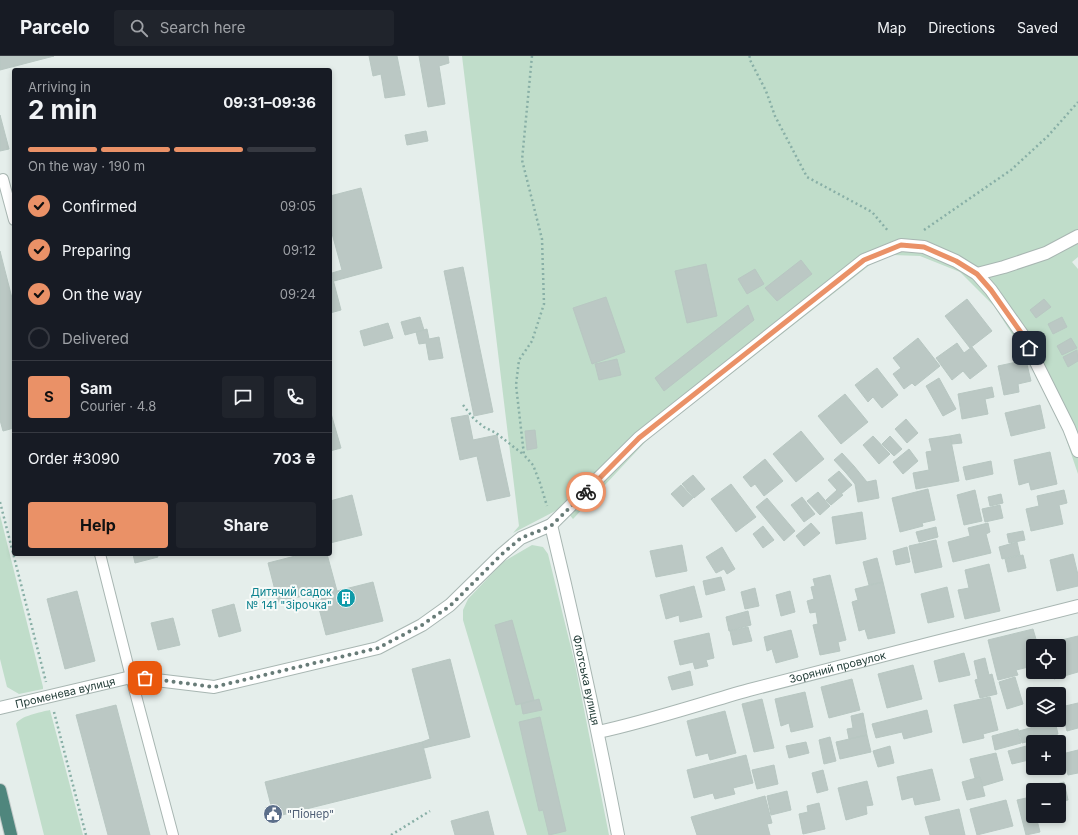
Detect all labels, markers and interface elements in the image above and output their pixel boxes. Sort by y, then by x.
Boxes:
search box [114,10,394,46]
text: Parcelo [20,16,90,39]
icon: search [128,17,150,39]
text: Search here [160,18,245,37]
text: Map [877,19,906,36]
text: Directions [928,19,995,36]
text: Saved [1017,19,1058,36]
text: Arriving in [28,79,91,95]
text: 09:31–09:36 [223,93,316,112]
text: 2 min [28,94,98,125]
text: On the way · 190 m [28,158,145,174]
icon: check [28,195,50,217]
text: Confirmed [62,197,137,216]
text: 09:05 [280,198,316,214]
icon: check [28,239,50,261]
text: Preparing [62,241,131,260]
text: 09:12 [283,242,316,258]
icon: check [28,283,50,305]
text: On the way [62,285,142,304]
text: 09:24 [280,286,316,302]
text: Delivered [62,329,129,348]
pin [1012,331,1046,365]
icon: home [1018,337,1040,359]
button: chat [222,376,264,418]
button: phone [274,376,316,418]
text: Sam [80,379,112,398]
text: S [44,387,54,406]
text: Courier · 4.8 [80,398,156,414]
text: Order #3090 [28,449,120,468]
text: 703 ₴ [273,449,316,468]
courier [566,472,606,512]
icon: bike [575,481,597,503]
button: Help [28,502,168,548]
button: Share [176,502,316,548]
place label: Дитячий садок № 141 "Зірочка" [246,585,332,612]
building icon: Дитячий садок № 141 "Зірочка" [335,587,357,609]
street label: Флотська вулиця [570,633,603,726]
map controls [1026,639,1066,823]
button: locate [1026,639,1066,679]
street label: Зоряний провулок [787,648,887,686]
pin [128,661,162,695]
icon: bag [134,667,156,689]
street label: Променева вулиця [14,674,117,711]
button: layers [1026,687,1066,727]
button: + [1026,735,1066,775]
button: − [1026,783,1066,823]
public building icon: "Піонер" [262,803,284,825]
place label: "Піонер" [287,807,334,821]

